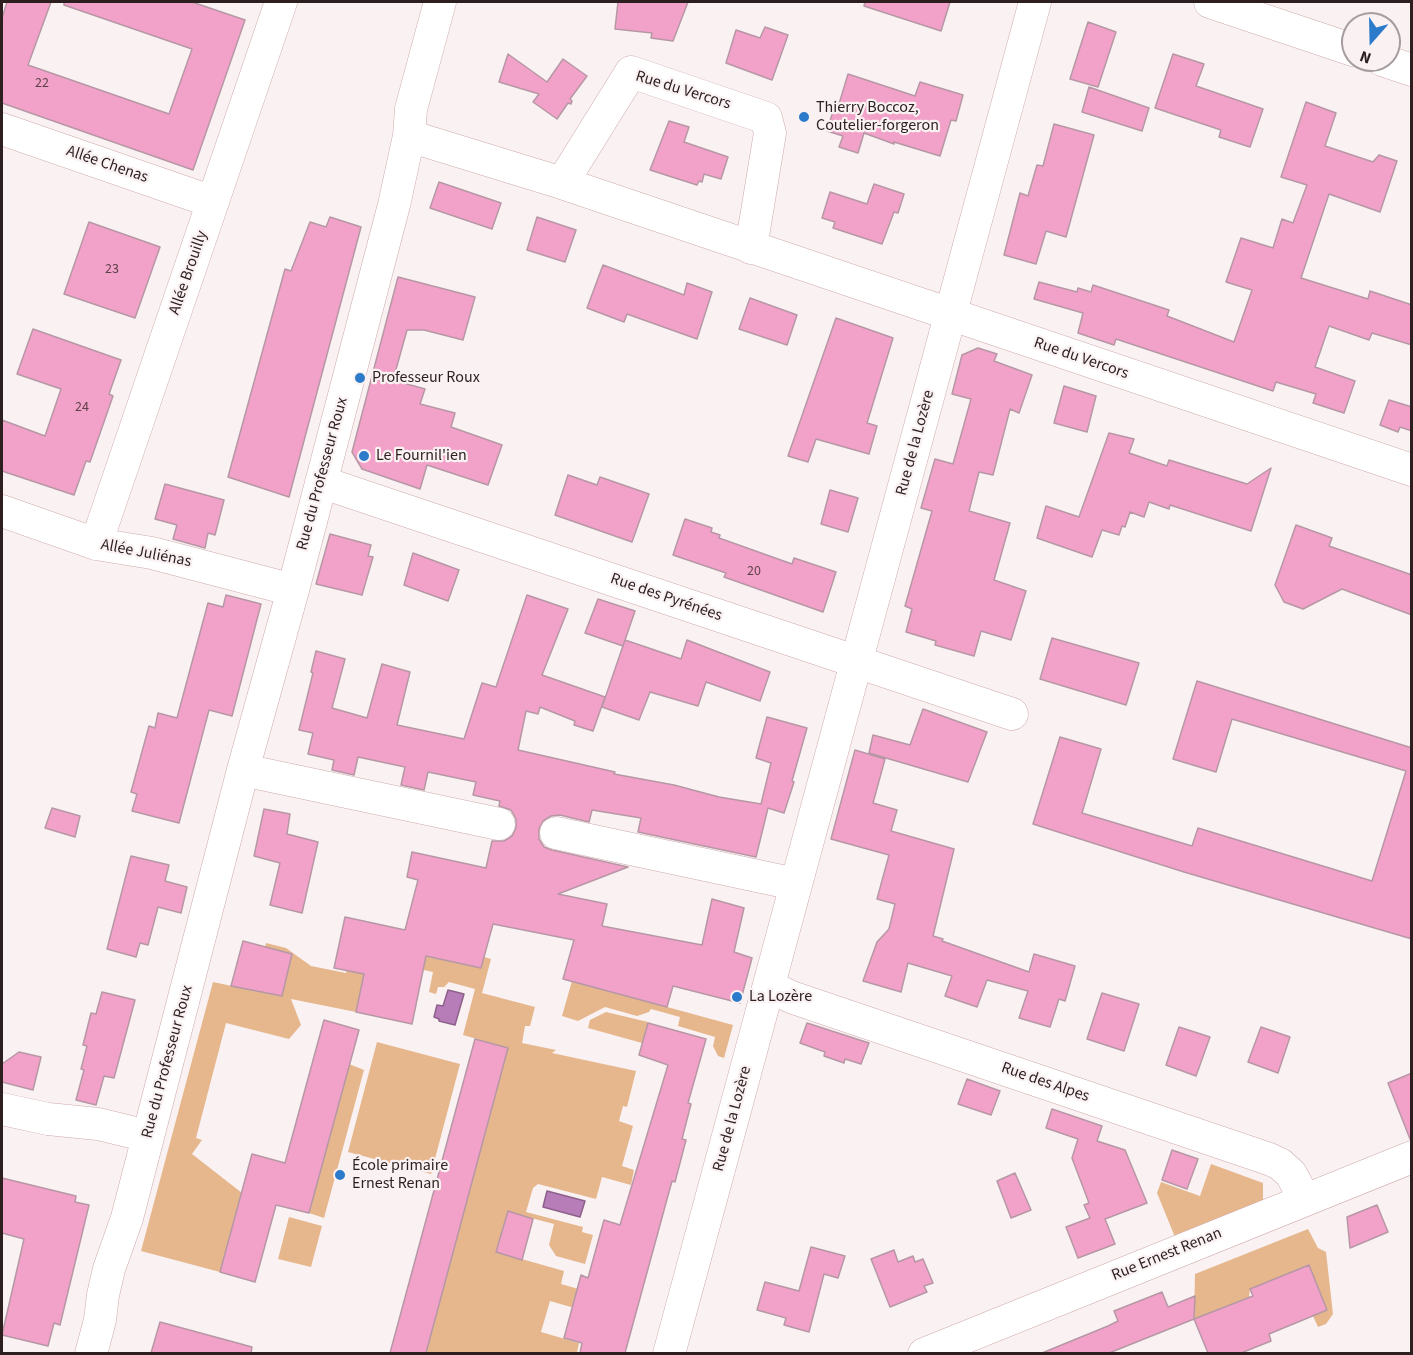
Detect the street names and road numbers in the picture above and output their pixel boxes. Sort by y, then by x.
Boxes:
street label: Rue du Vercors [633,67,733,115]
street label: Allée Chenas [64,142,150,188]
street label: Allée Brouilly [166,228,212,318]
street label: Rue du Vercors [1031,334,1131,384]
street label: Rue de la Lozère [893,388,939,498]
street label: Rue du Professeur Roux [293,395,353,553]
street label: Allée Juliénas [99,536,193,572]
street label: Rue des Pyrénées [608,570,724,626]
street label: Rue du Professeur Roux [138,983,198,1141]
street label: Rue des Alpes [998,1059,1092,1107]
street label: Rue de la Lozère [710,1064,756,1174]
street label: Rue Ernest Renan [1109,1224,1225,1286]

